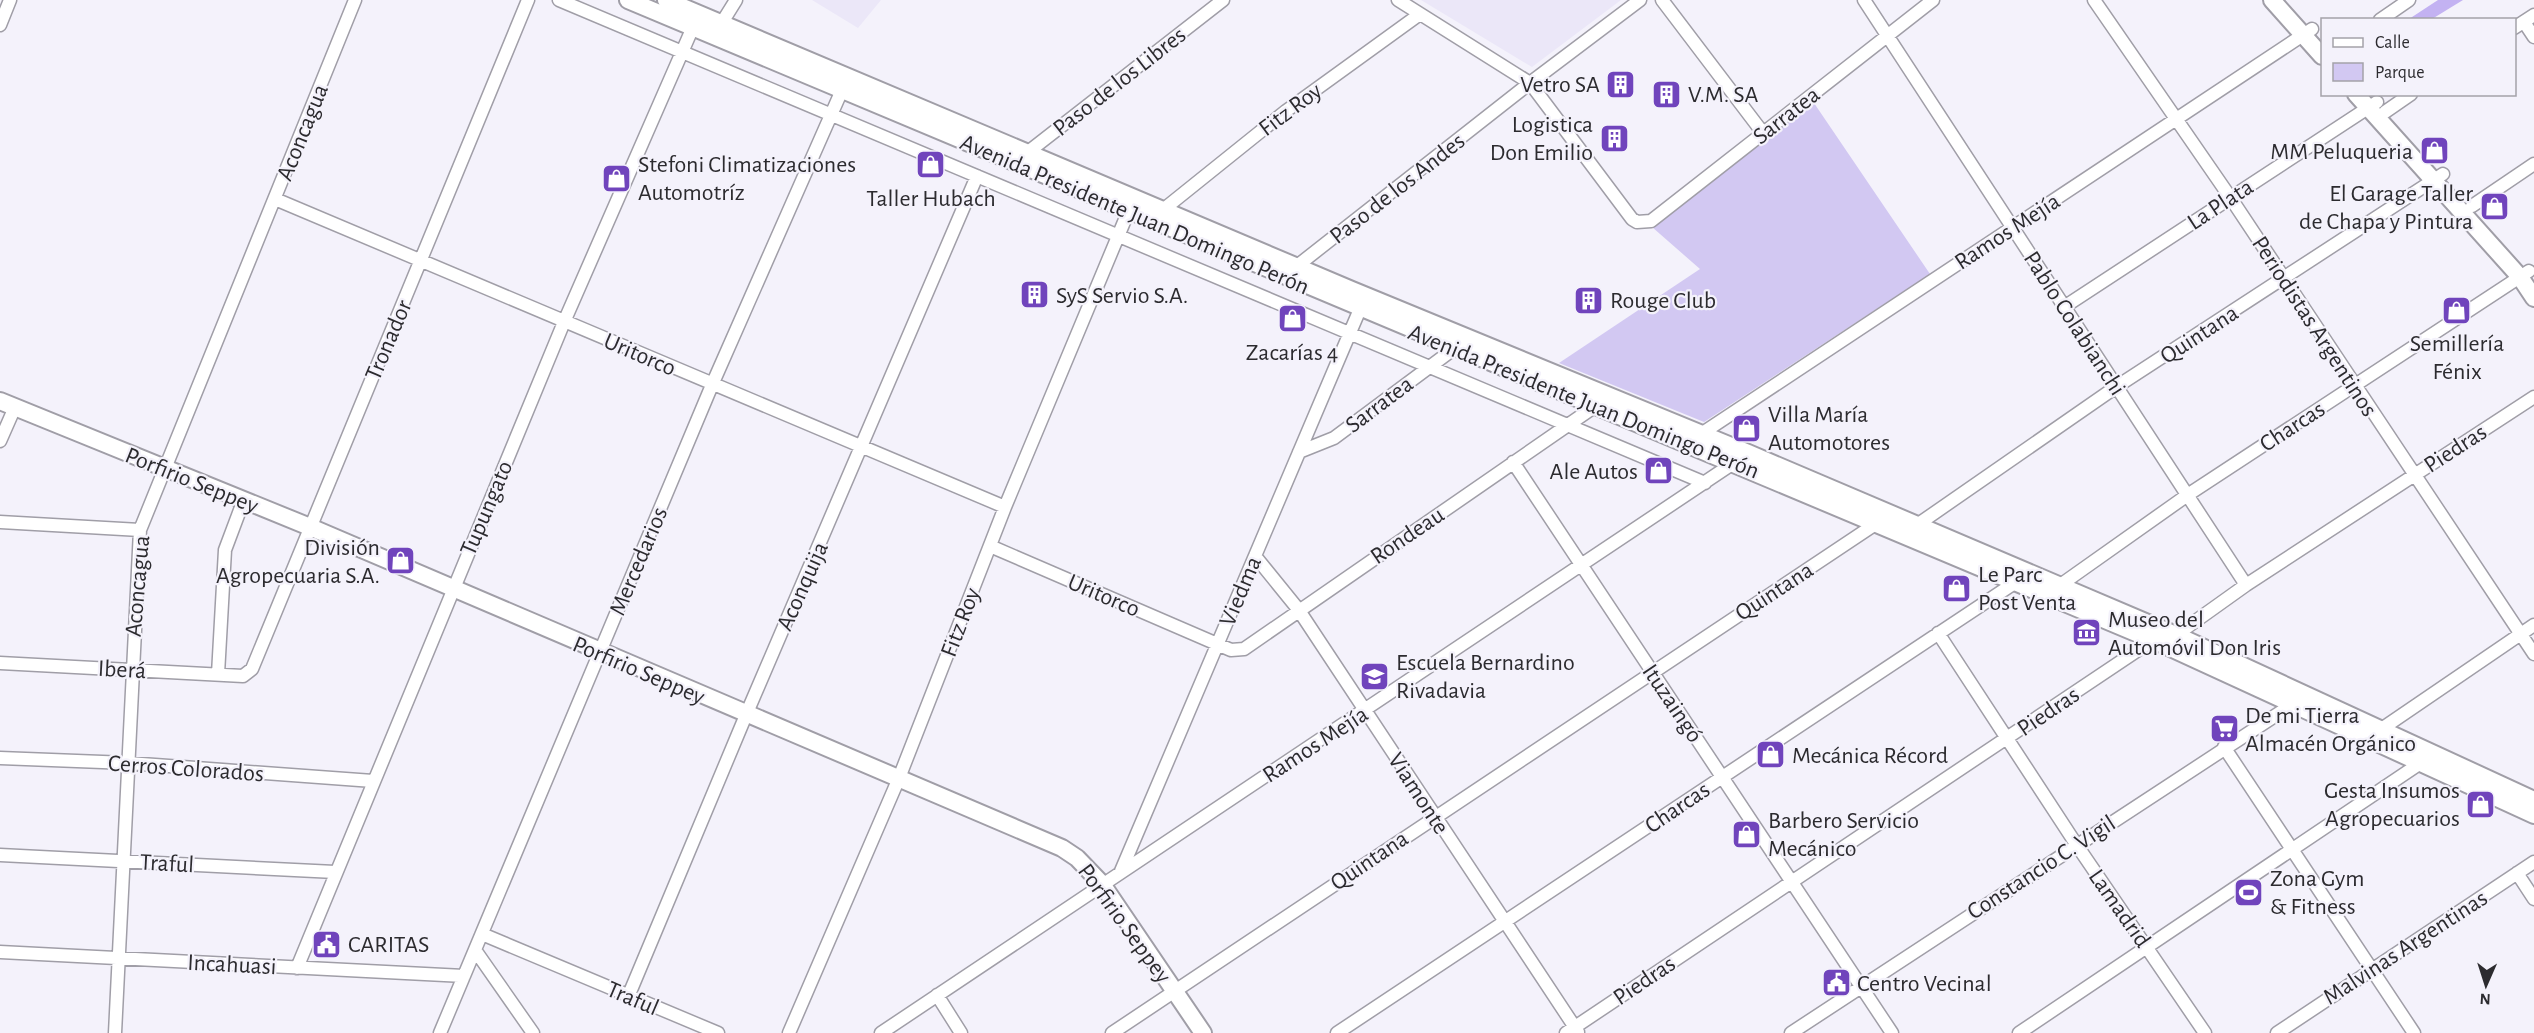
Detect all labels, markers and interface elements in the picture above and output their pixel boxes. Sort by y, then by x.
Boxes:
legend [2321,18,2516,96]
street label: Paso de los Libres [1049,23,1190,141]
text: Calle [2375,34,2410,52]
text: Parque [2375,64,2424,82]
building icon: Vetro SA [1605,68,1637,100]
place label: Vetro SA [1520,73,1600,97]
building icon: V.M. SA [1651,78,1683,110]
street label: Fitz Roy [1255,79,1327,141]
street label: Aconcagua [273,81,333,184]
street label: Sarratea [1749,82,1825,149]
place label: V.M. SA [1688,83,1759,107]
place label: Logistica Don Emilio [1490,113,1593,165]
building icon: Logistica Don Emilio [1598,122,1630,154]
street label: Paso de los Andes [1326,129,1470,249]
street label: Avenida Presidente Juan Domingo Perón [957,130,1313,300]
shop icon: MM Peluqueria [2418,135,2450,167]
place label: MM Peluqueria [2270,140,2413,164]
shop icon: Taller Hubach [915,149,947,181]
place label: Stefoni Climatizaciones Automotríz [638,153,856,205]
shop icon: Stefoni Climatizaciones Automotríz [601,162,633,194]
street label: La Plata [2183,175,2258,235]
place label: El Garage Taller de Chapa y Pintura [2299,182,2473,234]
place label: Taller Hubach [866,187,996,211]
street label: Ramos Mejía [1951,189,2065,275]
shop icon: El Garage Taller de Chapa y Pintura [2478,191,2510,223]
street label: Periodistas Argentinos [2247,232,2381,421]
street label: Pablo Colabianchi [2019,247,2130,400]
building icon: SyS Servio S.A. [1019,279,1051,311]
place label: SyS Servio S.A. [1056,284,1188,308]
building icon: Rouge Club [1573,284,1605,316]
place label: Rouge Club [1610,289,1716,313]
shop icon: Semillería Fénix [2441,294,2473,326]
street label: Tronador [361,297,417,384]
street label: Quintana [2156,301,2243,369]
shop icon: Zacarías 4 [1276,303,1308,335]
street label: Avenida Presidente Juan Domingo Perón [1405,320,1763,484]
street label: Uritorco [600,329,679,381]
place label: Semillería Fénix [2410,332,2504,384]
place label: Zacarías 4 [1246,341,1338,365]
street label: Sarratea [1341,372,1418,438]
street label: Charcas [2256,397,2329,457]
place label: Villa María Automotores [1768,403,1890,455]
shop icon: Villa María Automotores [1731,412,1763,444]
street label: Piedras [2420,420,2491,478]
street label: Porfirio Seppey [122,443,262,518]
shop icon: Ale Autos [1643,455,1675,487]
street label: Tupungato [456,457,518,559]
place label: Ale Autos [1550,460,1638,484]
street label: Rondeau [1366,503,1449,569]
street label: Mercedarios [605,504,672,619]
street label: Aconcagua [122,534,154,638]
place label: División Agropecuaria S.A. [216,536,380,588]
street label: Aconquija [773,538,833,634]
shop icon: División Agropecuaria S.A. [385,545,417,577]
street label: Viedma [1216,553,1266,630]
street label: Quintana [1731,558,1818,626]
place label: Le Parc Post Venta [1978,563,2076,615]
street label: Uritorco [1064,570,1143,622]
shop icon: Le Parc Post Venta [1941,572,1973,604]
street label: Fitz Roy [937,585,985,660]
place label: Museo del Automóvil Don Iris [2108,608,2281,660]
museum icon: Museo del Automóvil Don Iris [2071,617,2103,649]
street label: Porfirio Seppey [569,632,708,710]
place label: Escuela Bernardino Rivadavia [1396,651,1575,703]
street label: Iberá [97,657,147,683]
school or university icon: Escuela Bernardino Rivadavia [1359,660,1391,692]
street label: Ituzaingó [1637,660,1707,747]
street label: Piedras [2013,683,2084,741]
street label: Ramos Mejía [1259,702,1373,788]
place label: De mi Tierra Almacén Orgánico [2245,704,2416,756]
supermarket icon: De mi Tierra Almacén Orgánico [2208,713,2240,745]
shop icon: Mecánica Récord [1755,739,1787,771]
place label: Mecánica Récord [1792,744,1948,768]
street label: Viamonte [1383,749,1453,839]
street label: Cerros Colorados [107,752,265,786]
street label: Charcas [1641,778,1714,838]
place label: Gesta Insumos Agropecuarios [2324,779,2460,831]
shop icon: Gesta Insumos Agropecuarios [2465,788,2497,820]
place label: Barbero Servicio Mecánico [1768,809,1919,861]
street label: Constancio C. Vigil [1963,811,2120,925]
shop icon: Barbero Servicio Mecánico [1731,818,1763,850]
street label: Quintana [1326,826,1413,895]
street label: Traful [139,851,195,877]
street label: Porfirio Seppey [1073,859,1175,988]
street label: Lamadrid [2084,865,2155,952]
place label: Zona Gym & Fitness [2270,867,2364,919]
sports icon: Zona Gym & Fitness [2233,876,2265,908]
street label: Malvinas Argentinas [2319,886,2492,1010]
public building icon: CARITAS [311,928,343,960]
place label: CARITAS [348,933,429,957]
street label: Incahuasi [187,951,277,979]
street label: Piedras [1609,952,1680,1010]
north arrow [2456,955,2516,1015]
public building icon: Centro Vecinal [1820,967,1852,999]
place label: Centro Vecinal [1857,972,1992,996]
street label: Traful [603,977,662,1021]
text: N [2479,991,2491,1007]

